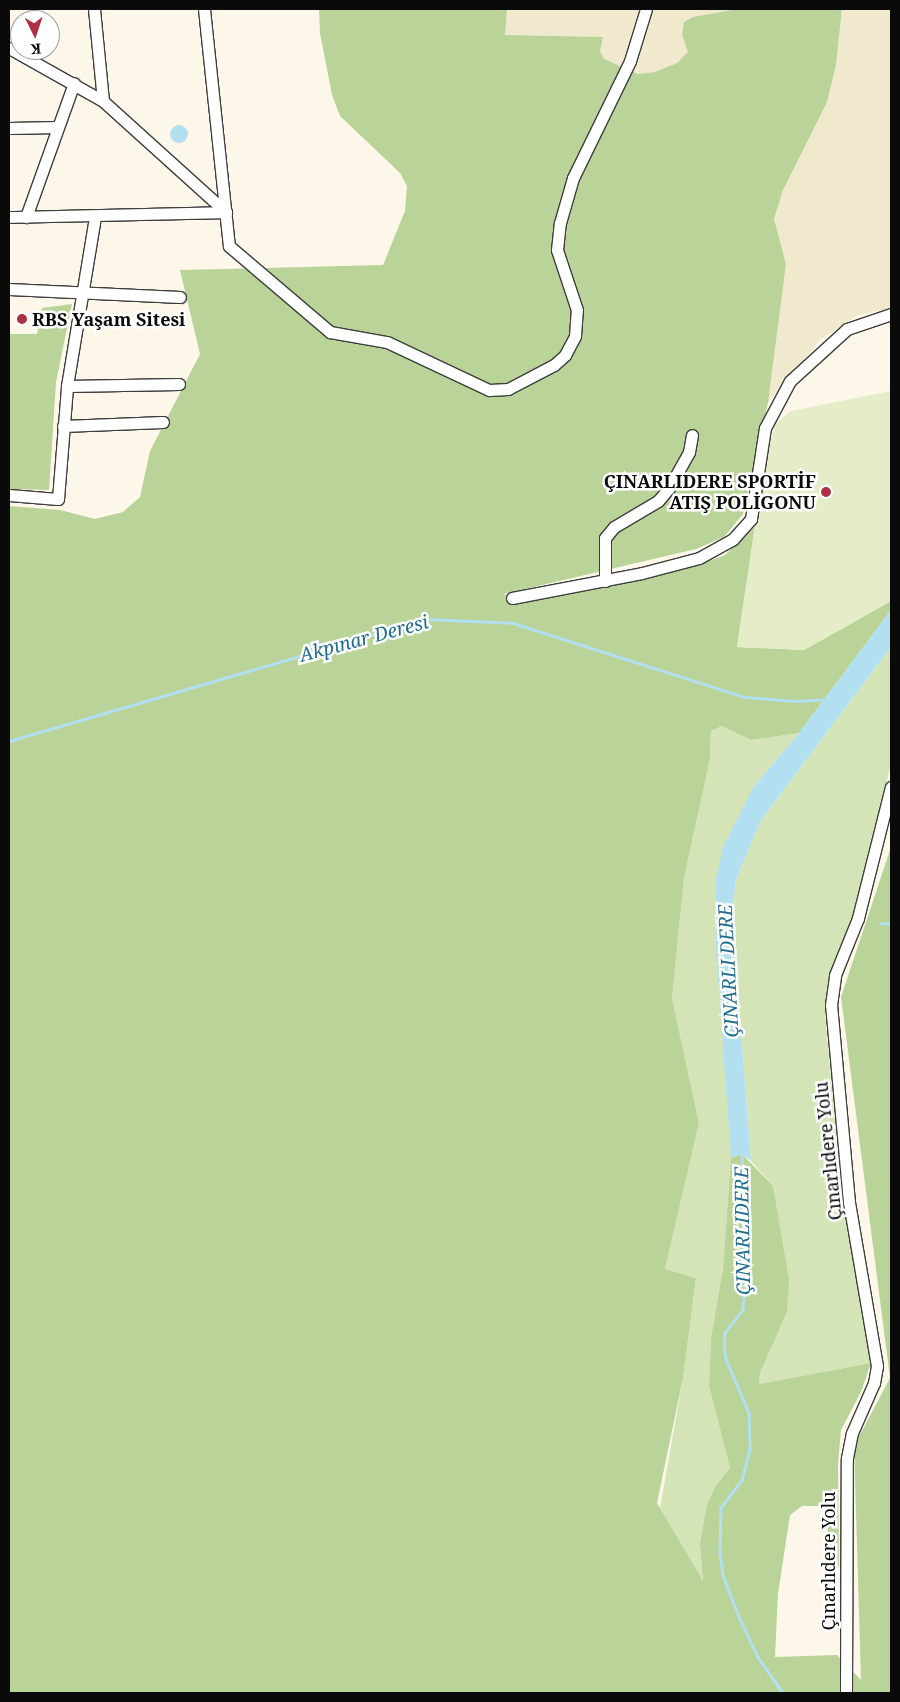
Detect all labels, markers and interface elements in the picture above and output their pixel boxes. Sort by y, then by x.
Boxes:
north arrow [10,10,60,60]
text: K [30,40,42,59]
place label: RBS Yaşam Sitesi [32,308,185,330]
marker: RBS Yaşam Sitesi [16,313,28,325]
place label: ÇINARLIDERE SPORTİF ATIŞ POLİGONU [604,471,816,514]
marker: ÇINARLIDERE SPORTİF ATIŞ POLİGONU [820,486,832,498]
water label: Akpınar Deresi [297,611,431,667]
water label: ÇINARLI DERE [714,904,744,1038]
street label: Çınarlıdere Yolu [810,1081,846,1221]
water label: ÇINARLIDERE [730,1167,756,1295]
street label: Çınarlıdere Yolu [817,1491,839,1631]

